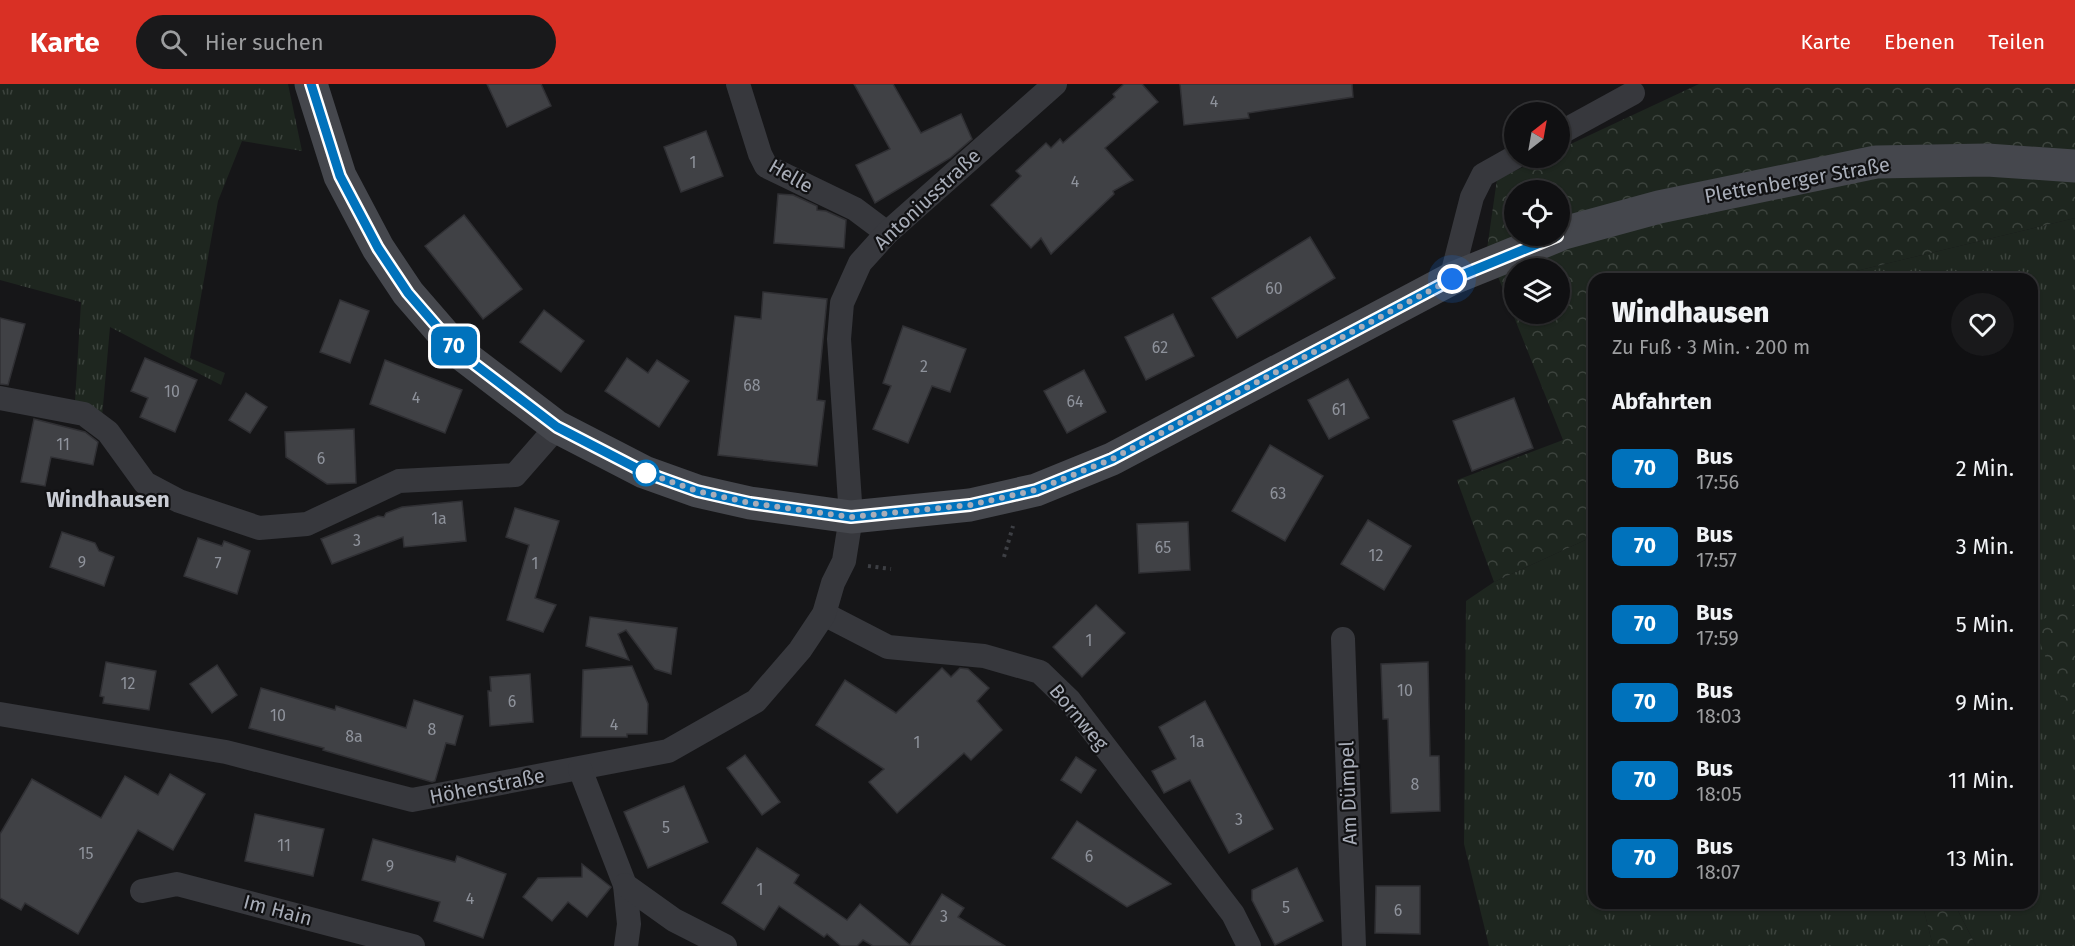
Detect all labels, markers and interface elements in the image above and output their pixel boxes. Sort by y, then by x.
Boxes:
search box [136,15,556,69]
text: Karte [30,26,100,59]
icon: search [157,26,190,59]
text: Hier suchen [205,29,324,56]
text: Karte [1800,29,1851,55]
text: Ebenen [1884,29,1955,55]
text: Teilen [1988,29,2045,55]
house number: 4 [1210,92,1219,111]
north arrow [1504,102,1570,168]
map controls [1504,102,1570,324]
street label: Antoniusstraße [869,143,985,255]
street label: Plettenberger Straße [1702,152,1892,208]
house number: 1 [690,153,696,172]
street label: Helle [765,154,817,198]
house number: 4 [1071,172,1080,191]
button: locate [1504,180,1570,246]
button: layers [1504,258,1570,324]
your location [1437,264,1467,294]
house number: 60 [1265,279,1283,298]
button: heart [1951,293,2014,356]
text: Windhausen [1612,296,1769,329]
line badge: 70 [427,326,481,366]
text: 70 [443,333,465,359]
text: Zu Fuß · 3 Min. · 200 m [1612,335,1810,359]
house number: 62 [1152,338,1168,357]
house number: 2 [920,357,928,376]
house number: 68 [743,376,761,395]
house number: 10 [164,382,180,401]
house number: 4 [412,388,421,407]
text: Abfahrten [1612,388,1712,415]
house number: 64 [1066,392,1084,411]
house number: 61 [1332,400,1346,419]
house number: 11 [56,435,70,454]
text: Bus [1696,443,1733,470]
house number: 6 [317,449,325,468]
text: 70 [1634,455,1656,481]
text: 2 Min. [1956,455,2014,482]
unlabelled marker [633,460,659,486]
text: 17:56 [1696,470,1739,494]
house number: 63 [1270,484,1286,503]
district label: Windhausen [46,486,170,513]
house number: 1a [431,509,447,528]
text: Bus [1696,521,1733,548]
house number: 3 [353,531,361,550]
text: 70 [1634,533,1656,559]
text: 3 Min. [1956,533,2014,560]
house number: 65 [1155,538,1171,557]
house number: 12 [1369,546,1383,565]
text: 17:57 [1696,548,1737,572]
house number: 9 [78,553,86,572]
house number: 7 [214,554,222,573]
house number: 1 [532,554,538,573]
text: Bus [1696,599,1733,626]
text: 70 [1634,611,1656,637]
text: 5 Min. [1956,611,2014,638]
text: 17:59 [1696,626,1739,650]
house number: 1 [1086,631,1092,650]
house number: 12 [121,674,135,693]
text: Bus [1696,677,1733,704]
street label: Bornweg [1044,679,1114,755]
house number: 10 [1397,681,1413,700]
text: 70 [1634,689,1656,715]
text: 9 Min. [1955,689,2014,716]
house number: 6 [508,692,516,711]
text: 18:03 [1696,704,1741,728]
house number: 10 [270,706,286,725]
house number: 4 [610,715,619,734]
house number: 8 [428,720,437,739]
house number: 8a [345,727,363,746]
house number: 1a [1189,732,1205,751]
house number: 1 [914,733,920,752]
street label: Am Dümpel [1334,740,1362,845]
text: Bus [1696,755,1733,782]
street label: Höhenstraße [427,763,547,809]
text: 70 [1634,767,1656,793]
text: 11 Min. [1948,767,2014,794]
house number: 8 [1411,775,1420,794]
text: 18:05 [1696,782,1742,806]
house number: 3 [1235,810,1243,829]
house number: 5 [662,818,670,837]
text: Bus [1696,833,1733,860]
house number: 11 [277,836,291,855]
house number: 15 [79,844,93,863]
text: 70 [1634,845,1656,871]
text: 13 Min. [1946,845,2014,872]
house number: 6 [1085,847,1093,866]
house number: 9 [386,857,394,876]
text: 18:07 [1696,860,1740,884]
house number: 1 [757,880,763,899]
street label: Im Hain [241,889,315,931]
house number: 4 [466,889,475,908]
house number: 5 [1282,898,1290,917]
house number: 6 [1394,901,1402,920]
house number: 3 [940,907,948,926]

